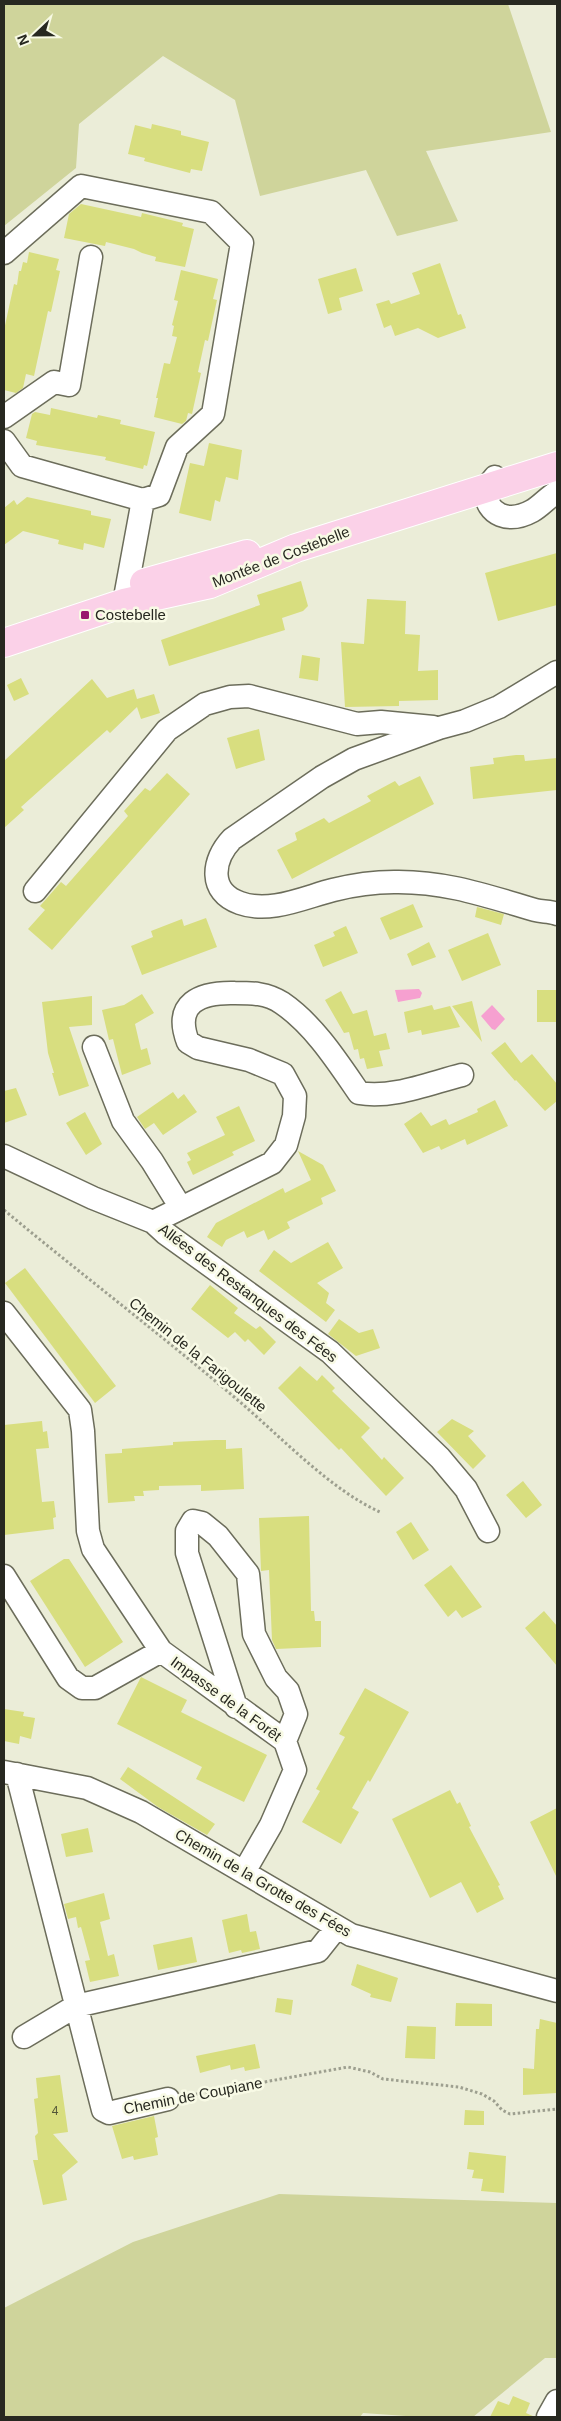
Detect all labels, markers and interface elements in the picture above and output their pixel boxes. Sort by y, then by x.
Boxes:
north arrow [10,10,60,60]
text: N [14,32,32,48]
street label: Montée de Costebelle [210,522,352,591]
place label: Costebelle [95,606,166,623]
marker: Costebelle [79,609,91,621]
street label: Allées des Restanques des Fées [156,1220,341,1365]
street label: Chemin de la Farigoulette [126,1294,270,1415]
street label: Impasse de la Forêt [168,1653,286,1745]
street label: Chemin de la Grotte des Fées [172,1825,354,1940]
street label: Chemin de Coupiane [122,2074,264,2117]
house number: 4 [52,2104,59,2118]

